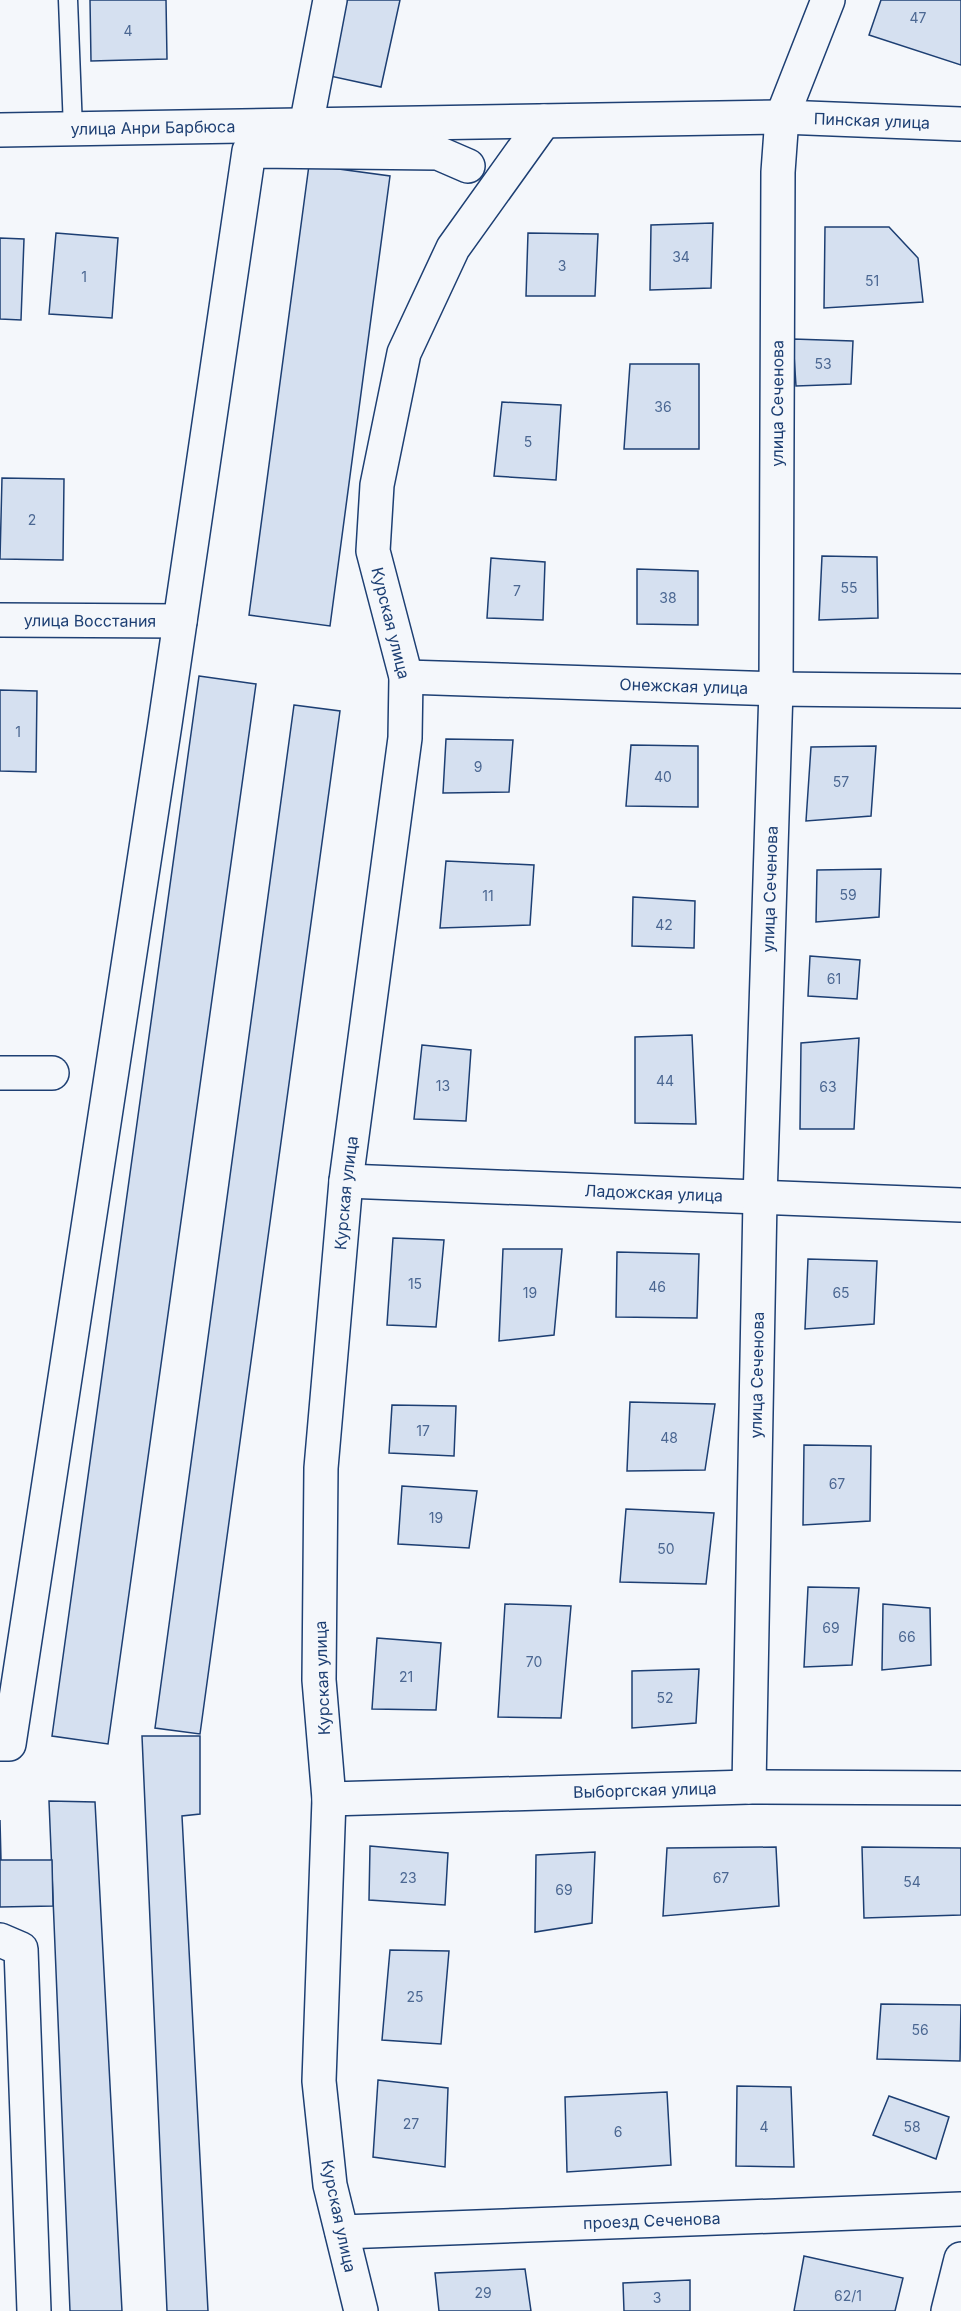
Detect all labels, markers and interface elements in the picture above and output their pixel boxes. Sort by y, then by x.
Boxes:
house number: 47 [910,9,927,26]
house number: 4 [123,22,133,39]
street label: Пинская улица [813,108,930,133]
street label: улица Анри Барбюса [71,116,235,139]
house number: 34 [672,248,690,265]
house number: 3 [558,257,566,274]
house number: 1 [81,268,87,285]
house number: 51 [865,272,879,289]
street label: улица Сеченова [767,340,787,467]
house number: 53 [814,355,832,372]
house number: 36 [654,398,672,415]
house number: 5 [524,433,532,450]
house number: 2 [28,511,36,528]
street label: Курская улица [367,565,415,681]
house number: 55 [840,579,858,596]
house number: 7 [513,582,521,599]
house number: 38 [659,589,677,606]
street label: улица Восстания [24,610,156,631]
street label: Онежская улица [619,674,749,698]
house number: 1 [15,723,21,740]
house number: 9 [474,758,482,775]
house number: 40 [654,768,672,785]
house number: 57 [833,773,849,790]
street label: улица Сеченова [758,826,782,953]
house number: 59 [839,886,857,903]
house number: 11 [482,887,494,904]
house number: 42 [655,916,673,933]
house number: 61 [827,970,841,987]
house number: 44 [656,1072,674,1089]
house number: 13 [436,1077,450,1094]
house number: 63 [819,1078,837,1095]
street label: Курская улица [330,1135,362,1251]
street label: Ладожская улица [584,1180,723,1206]
house number: 15 [408,1275,422,1292]
house number: 46 [648,1278,666,1295]
house number: 19 [523,1284,537,1301]
house number: 65 [832,1284,850,1301]
street label: улица Сеченова [746,1311,768,1439]
house number: 17 [416,1422,430,1439]
house number: 48 [660,1429,678,1446]
house number: 67 [829,1475,845,1492]
house number: 19 [429,1509,443,1526]
house number: 50 [657,1540,675,1557]
house number: 69 [822,1619,840,1636]
street label: Курская улица [310,1620,334,1736]
house number: 66 [898,1628,916,1645]
house number: 70 [526,1653,542,1670]
house number: 21 [399,1668,413,1685]
house number: 52 [656,1689,674,1706]
street label: Выборгская улица [573,1778,717,1802]
house number: 23 [399,1869,417,1886]
house number: 67 [713,1869,729,1886]
house number: 54 [903,1873,921,1890]
house number: 69 [555,1881,573,1898]
house number: 25 [406,1988,424,2005]
house number: 56 [911,2021,929,2038]
house number: 27 [403,2115,419,2132]
house number: 4 [759,2118,769,2135]
house number: 58 [903,2118,921,2135]
house number: 6 [614,2123,622,2140]
street label: Курская улица [317,2158,361,2274]
street label: проезд Сеченова [583,2208,721,2233]
house number: 29 [474,2284,492,2301]
house number: 62/1 [834,2287,862,2304]
house number: 3 [653,2289,661,2306]

